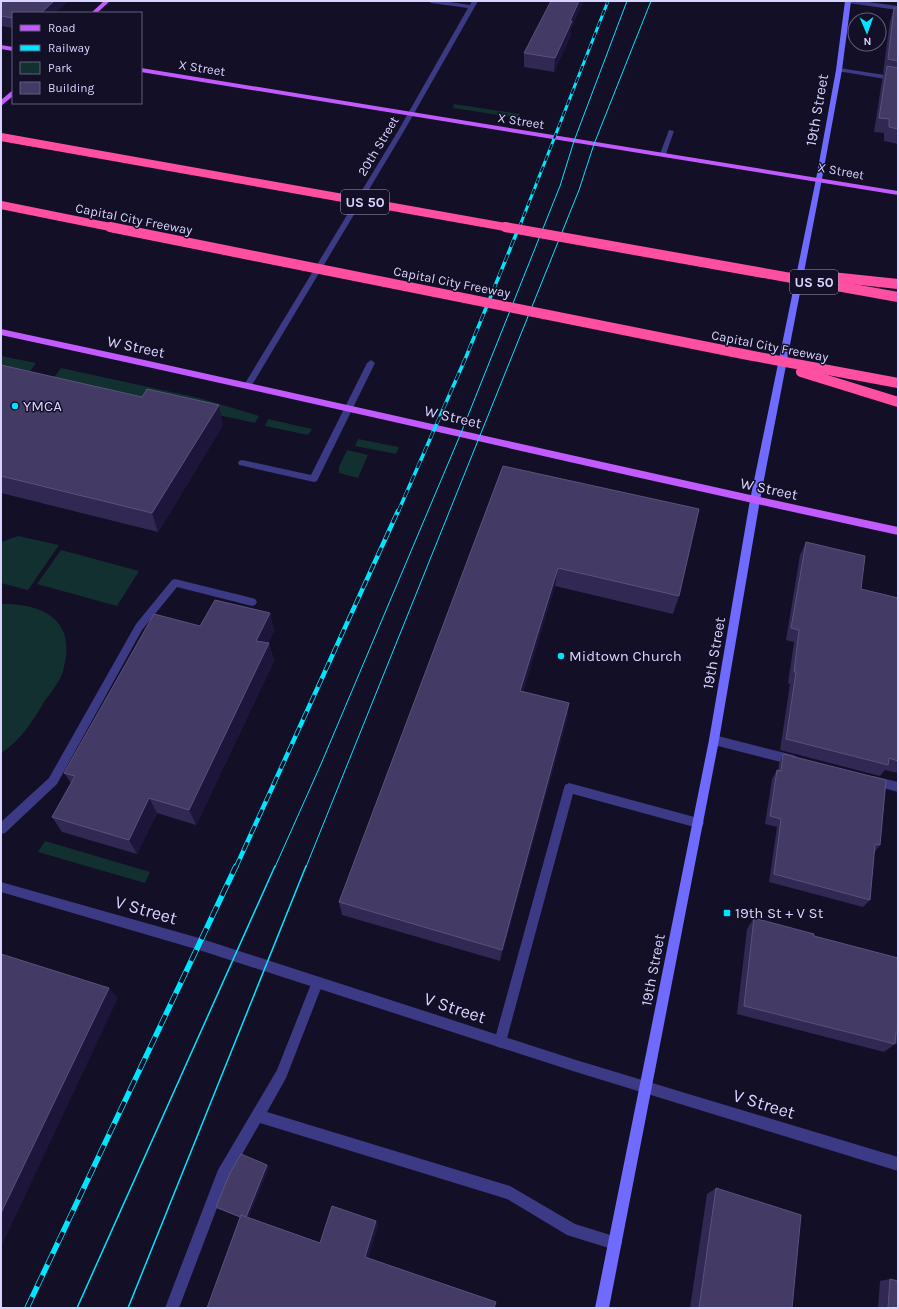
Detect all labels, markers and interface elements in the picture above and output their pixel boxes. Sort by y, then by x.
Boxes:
legend [12,12,142,104]
north arrow [847,12,887,52]
text: Road [48,21,76,35]
text: N [863,35,872,48]
text: Railway [48,41,90,55]
street label: X Street [178,57,227,79]
text: Park [48,61,73,75]
street label: 19th Street [802,72,832,148]
text: Building [48,81,95,95]
street label: X Street [497,110,546,132]
street label: 20th Street [354,113,402,178]
street label: X Street [816,160,866,182]
road number: US 50 [341,190,389,214]
street label: Capital City Freeway [74,200,194,238]
street label: Capital City Freeway [392,263,512,301]
road number: US 50 [790,270,838,294]
street label: Capital City Freeway [710,327,830,365]
street label: W Street [106,332,167,362]
place label: YMCA [23,397,62,415]
marker: YMCA [10,401,20,411]
street label: W Street [423,402,484,432]
street label: W Street [739,474,800,504]
street label: 19th Street [699,615,729,691]
place label: Midtown Church [569,647,682,665]
marker: Midtown Church [556,651,566,661]
street label: V Street [112,891,180,929]
place label: 19th St + V St [735,904,824,922]
marker: 19th St + V St [722,908,732,918]
street label: 19th Street [637,932,669,1008]
street label: V Street [421,988,489,1028]
street label: V Street [730,1084,798,1124]

